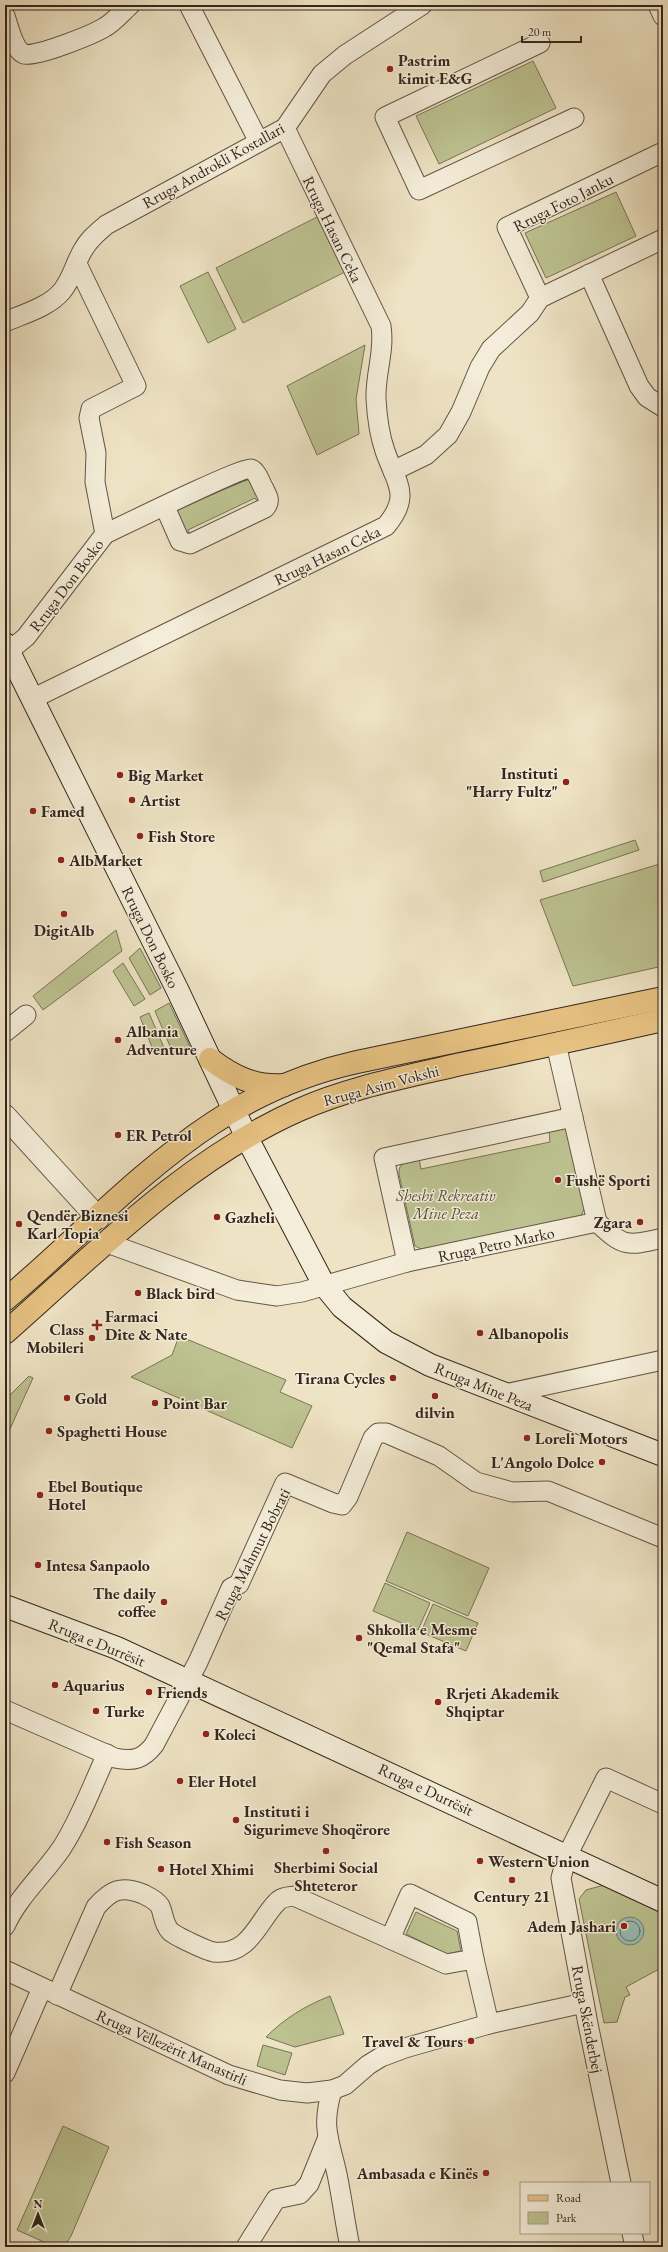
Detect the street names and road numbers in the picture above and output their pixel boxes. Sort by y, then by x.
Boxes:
street label: Rruga Androkli Kostallari [138,118,288,213]
street label: Rruga Foto Janku [510,168,617,237]
street label: Rruga Hasan Ceka [298,173,368,286]
street label: Rruga Hasan Ceka [271,520,384,590]
street label: Rruga Don Bosko [25,534,108,636]
street label: Rruga Don Bosko [117,883,184,992]
street label: Rruga Asim Vokshi [321,1060,441,1111]
street label: Rruga Petro Marko [436,1222,556,1267]
street label: Rruga Mine Peza [431,1357,537,1416]
street label: Rruga Mahmut Bobrati [210,1484,295,1624]
street label: Rruga e Durrësit [45,1613,148,1671]
street label: Rruga e Durrësit [375,1758,477,1821]
street label: Rruga Skënderbej [567,1964,608,2075]
street label: Rruga Vëllezërit Manastirli [93,2005,251,2090]

